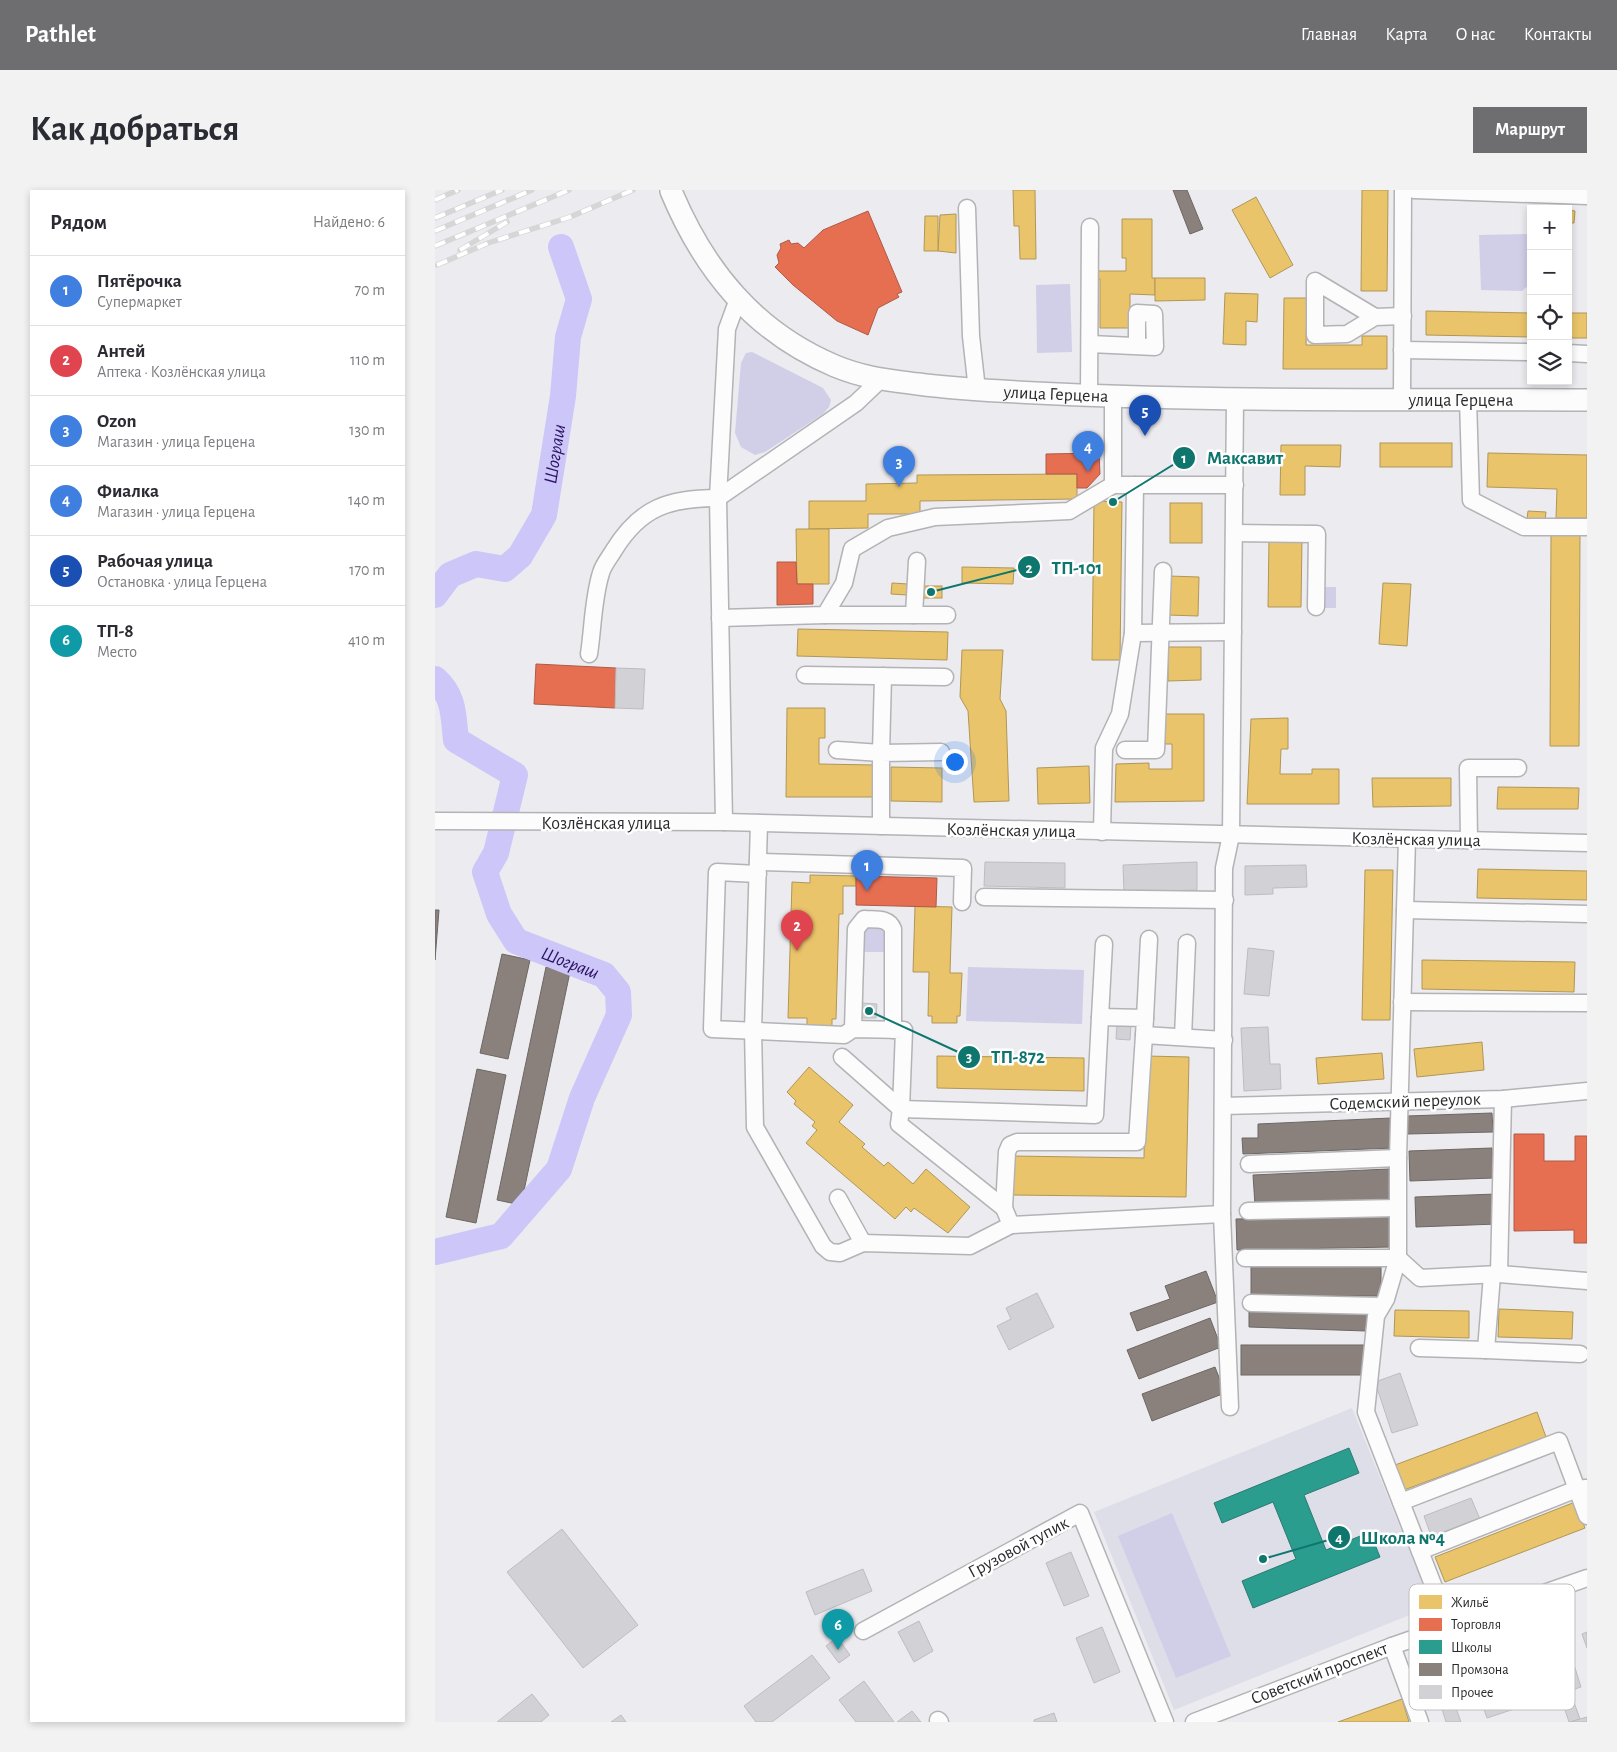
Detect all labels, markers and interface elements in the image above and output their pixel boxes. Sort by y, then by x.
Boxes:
text: Pathlet [25,23,96,47]
text: Главная [1301,26,1357,44]
text: Карта [1385,26,1427,44]
text: О нас [1455,26,1496,44]
text: Контакты [1524,26,1592,44]
button: Маршрут [1473,107,1587,153]
text: Как добраться [30,112,239,147]
map controls [1527,205,1572,385]
button: + [1527,205,1572,250]
text: Рядом [50,212,107,233]
text: Найдено: 6 [313,214,385,230]
button: − [1527,250,1572,295]
text: Пятёрочка [97,272,182,291]
text: 1 [63,282,69,298]
text: 70 m [354,282,385,298]
text: Супермаркет [97,294,182,310]
button: locate [1527,295,1572,340]
button: layers [1527,340,1572,385]
text: Антей [97,342,145,361]
text: 2 [62,352,70,368]
text: 110 m [350,352,385,368]
text: Аптека · Козлёнская улица [97,364,266,380]
street label: улица Герцена [1002,383,1109,406]
street label: улица Герцена [1407,392,1514,410]
pin: 5 [1129,395,1161,436]
text: Ozon [97,412,136,431]
text: 3 [63,422,69,438]
text: 130 m [349,422,385,438]
water label: Шограш [541,423,569,485]
pin: 4 [1072,431,1104,472]
text: Магазин · улица Герцена [97,434,255,450]
callout: Максавит [1172,441,1293,475]
pin: 3 [883,446,915,487]
text: Максавит [1207,449,1284,468]
text: 1 [1181,451,1187,466]
text: Фиалка [97,482,159,501]
text: 4 [62,492,70,508]
text: 140 m [348,492,385,508]
text: Магазин · улица Герцена [97,504,255,520]
callout: ТП-101 [1017,550,1112,584]
text: Рабочая улица [97,552,213,571]
text: ТП-101 [1052,559,1102,578]
text: 2 [1025,561,1033,576]
text: 5 [63,562,69,578]
text: 170 m [349,562,385,578]
text: Остановка · улица Герцена [97,574,267,590]
text: ТП-8 [97,622,134,641]
text: 6 [62,632,70,648]
text: 410 m [348,632,385,648]
text: Место [97,644,137,660]
your location [942,749,968,775]
street label: Козлёнская улица [541,815,671,833]
street label: Козлёнская улица [946,821,1076,841]
street label: Козлёнская улица [1351,830,1481,850]
pin: 1 [851,850,883,891]
pin: 2 [781,910,813,951]
water label: Шограш [539,944,601,983]
callout: ТП-872 [956,1040,1055,1074]
text: ТП-872 [991,1048,1045,1067]
text: 3 [966,1050,972,1065]
street label: Содемский переулок [1329,1090,1482,1114]
street label: Грузовой тупик [965,1514,1072,1582]
callout: Школа №4 [1326,1520,1455,1554]
text: Школа №4 [1361,1529,1446,1548]
text: 4 [1335,1531,1343,1546]
legend [1409,1584,1575,1710]
text: Жильё [1451,1596,1489,1610]
pin: 6 [822,1609,854,1650]
text: Торговля [1451,1618,1501,1632]
street label: Советский проспект [1248,1639,1391,1708]
text: Школы [1451,1641,1492,1655]
text: Промзона [1451,1663,1509,1677]
text: Прочее [1451,1686,1494,1700]

